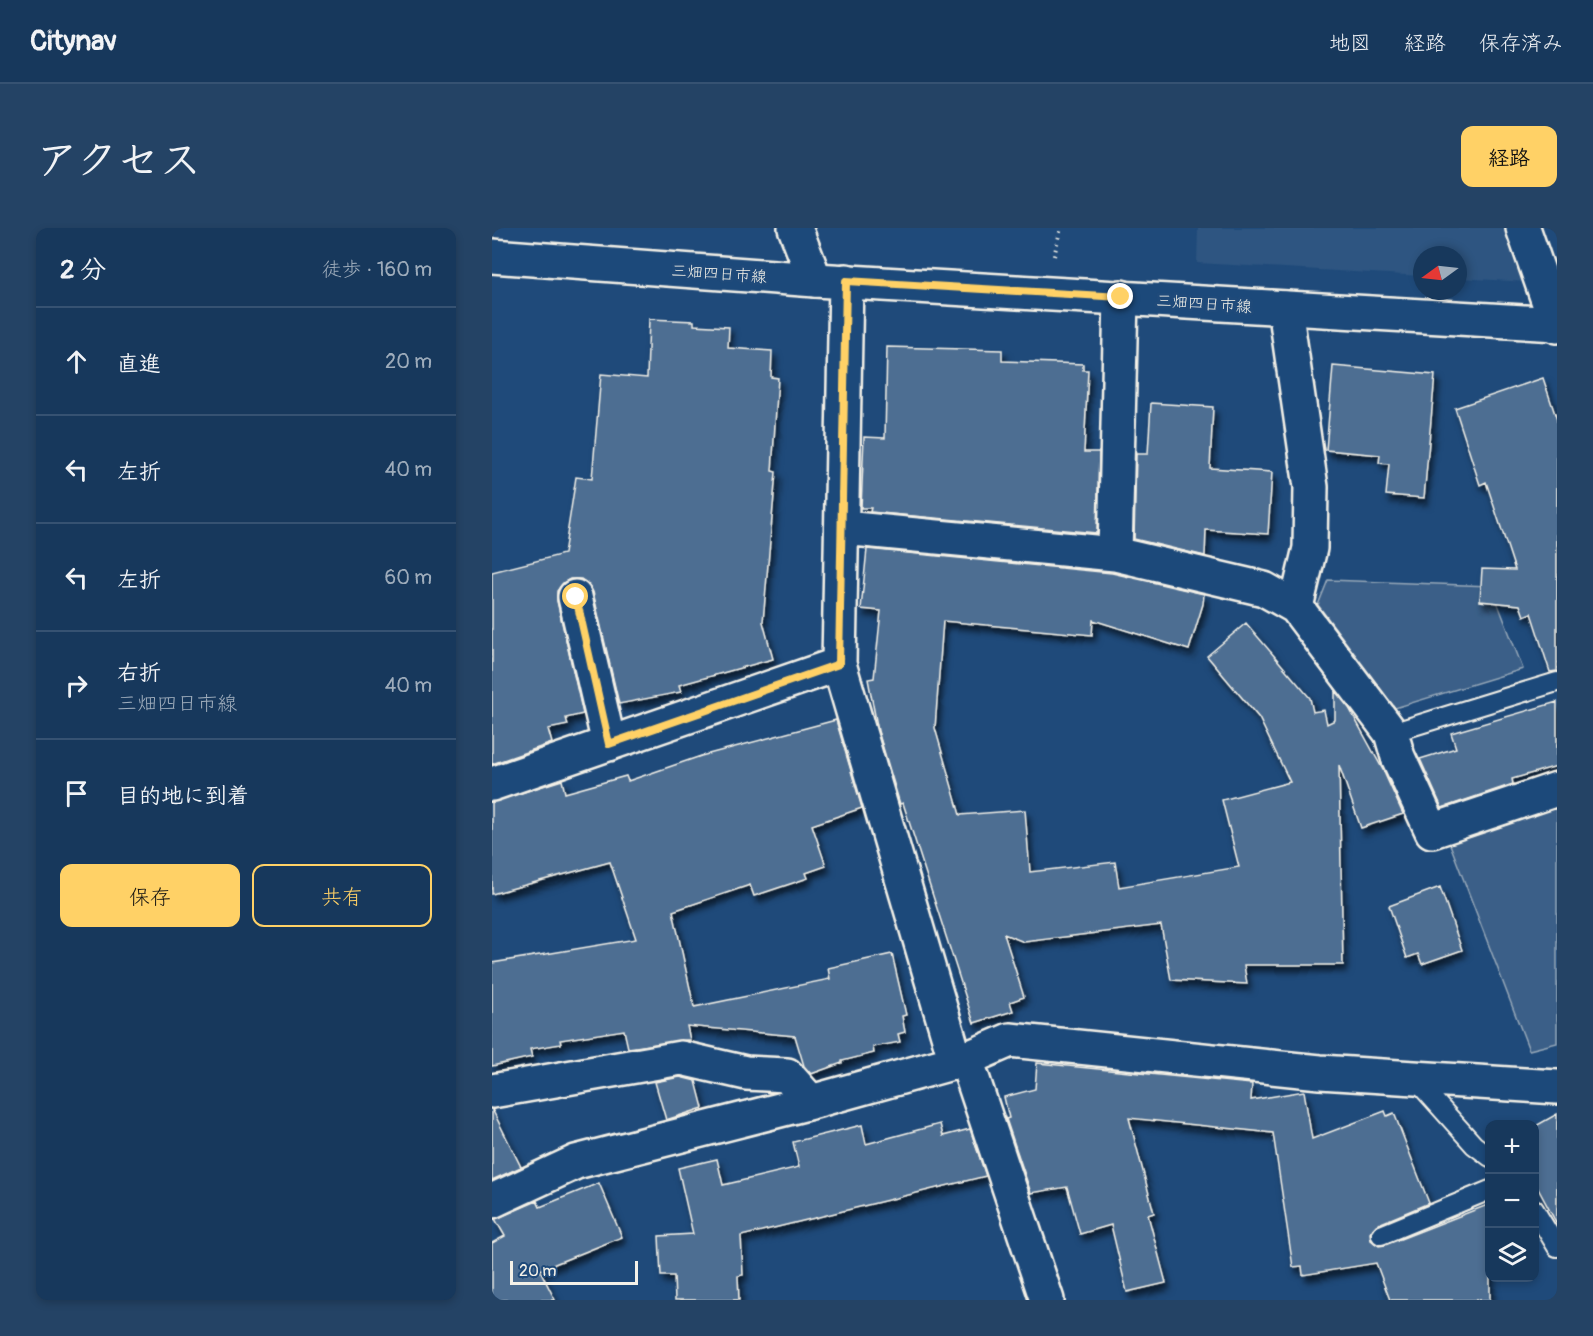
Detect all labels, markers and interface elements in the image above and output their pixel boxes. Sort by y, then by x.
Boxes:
text: Citynav [30,24,117,59]
text: 地図 [1329,30,1371,57]
text: 経路 [1404,30,1446,57]
text: 保存済み [1479,30,1563,57]
button: 経路 [1461,126,1557,187]
text: アクセス [36,135,201,187]
north arrow [1413,246,1467,300]
text: 2 分 [60,254,106,286]
text: 徒歩 · 160 m [322,257,432,282]
street label: 三畑四日市線 [670,261,768,287]
route end [1107,283,1133,309]
street label: 三畑四日市線 [1155,291,1253,317]
icon: ahead [60,345,93,378]
text: 20 m [385,349,432,374]
text: 直進 [117,350,161,378]
icon: left [60,453,93,486]
text: 40 m [385,457,432,482]
text: 左折 [117,458,161,486]
icon: left [60,561,93,594]
text: 60 m [385,565,432,590]
text: 左折 [117,566,161,594]
route start [562,583,588,609]
text: 右折 [117,659,161,687]
icon: right [60,669,93,702]
text: 40 m [385,673,432,698]
text: 三畑四日市線 [117,691,237,716]
icon: arrive [60,777,93,810]
text: 目的地に到着 [117,782,249,810]
button: 保存 [60,864,240,927]
button: 共有 [252,864,432,927]
map controls [1485,1120,1539,1282]
button: + [1485,1120,1539,1174]
button: − [1485,1174,1539,1228]
button: layers [1485,1228,1539,1282]
scale bar [510,1258,638,1286]
text: 20 m [519,1261,557,1281]

